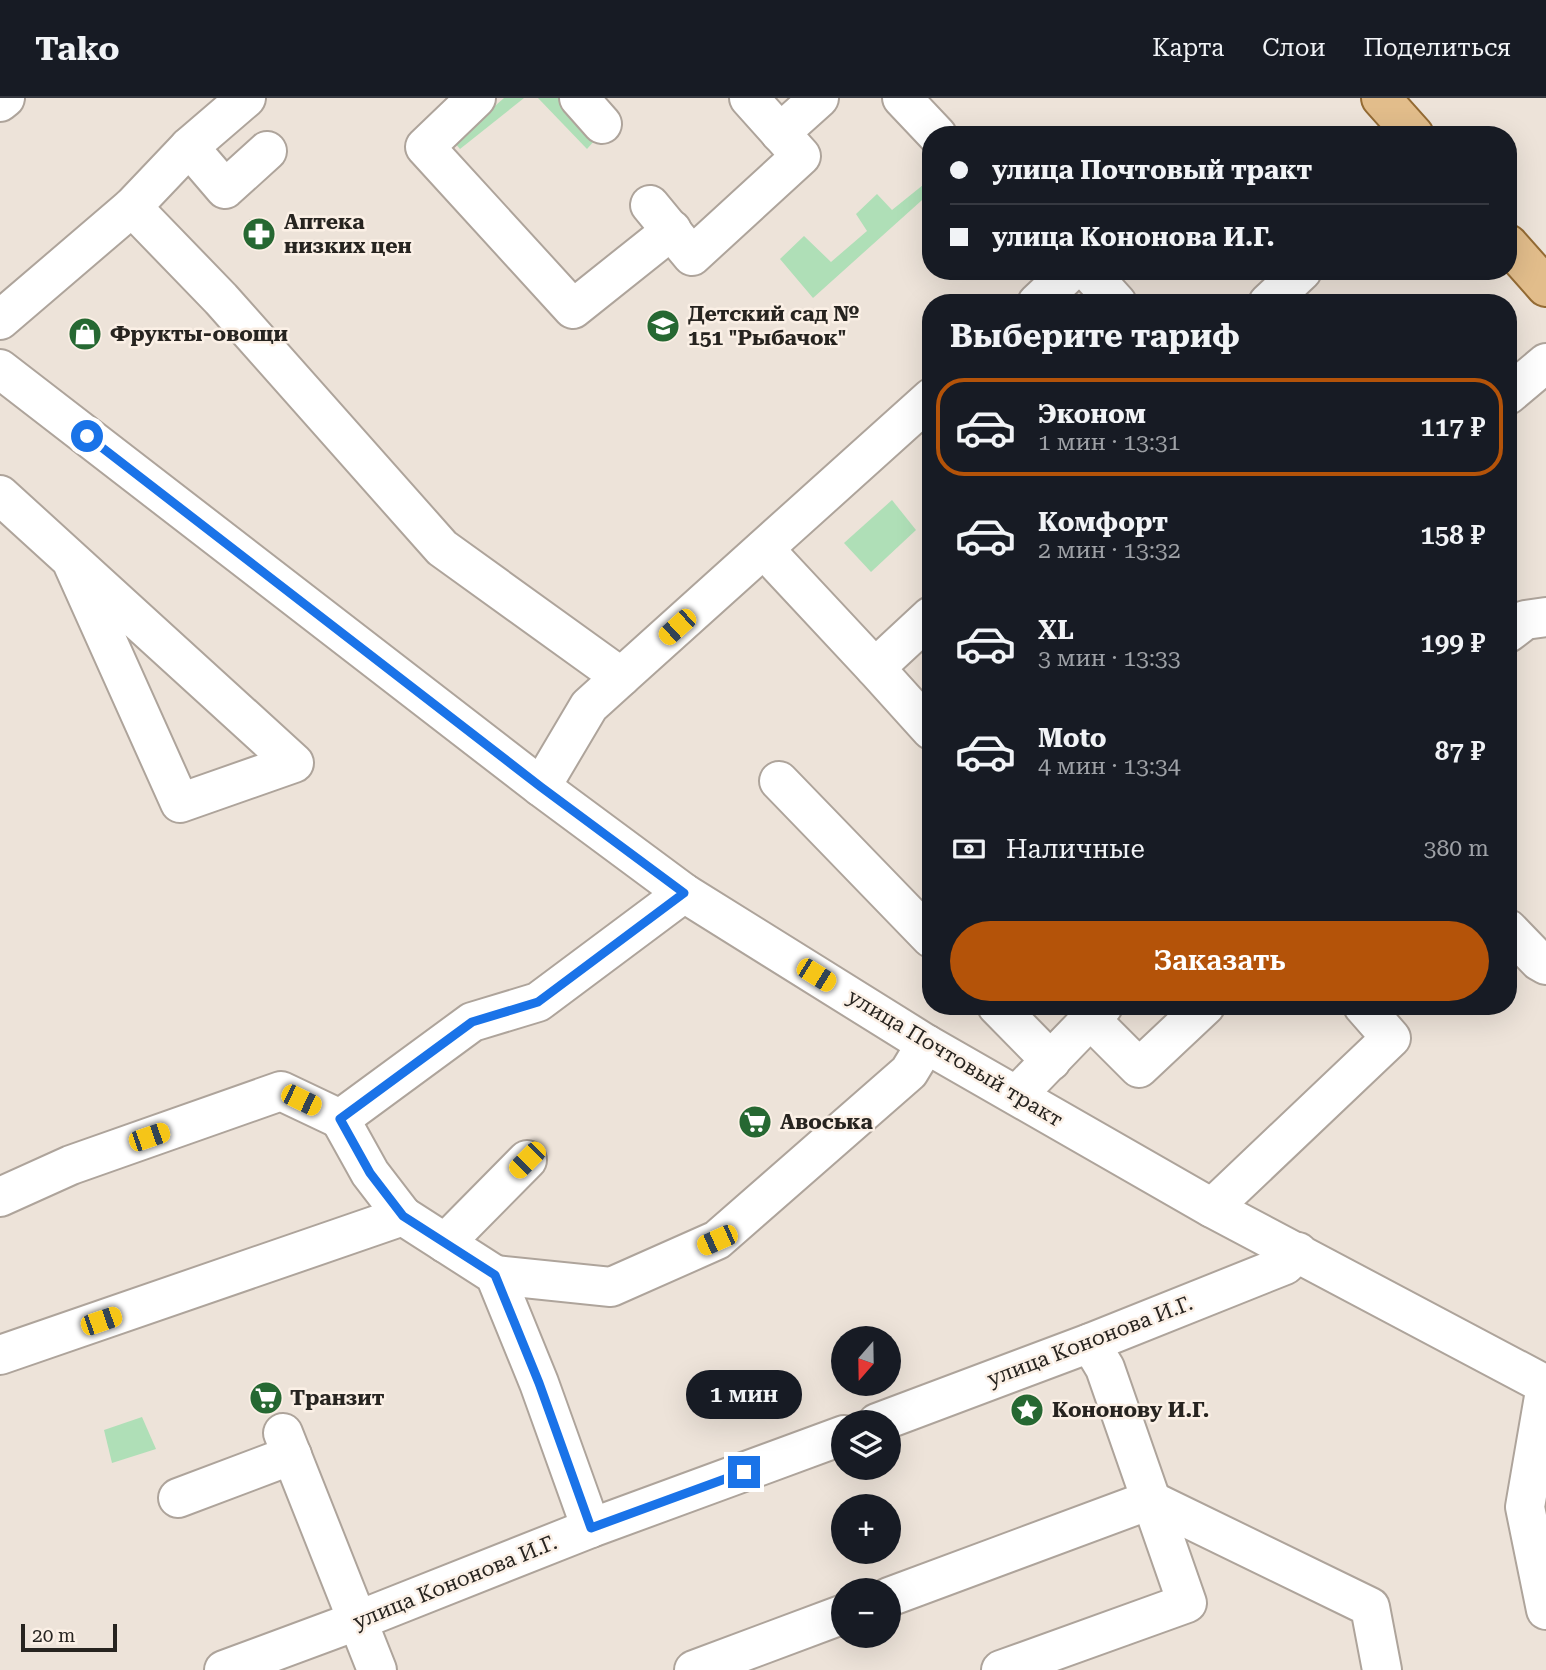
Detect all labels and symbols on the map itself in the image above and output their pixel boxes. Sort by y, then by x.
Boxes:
place label: Аптека низких цен [284,210,412,258]
pharmacy icon: Аптека низких цен [240,215,278,253]
place label: Детский сад № 151 "Рыбачок" [688,302,860,350]
school or university icon: Детский сад № 151 "Рыбачок" [644,307,682,345]
shop icon: Фрукты-овощи [66,315,104,353]
place label: Фрукты-овощи [110,322,288,346]
route start [71,420,103,452]
car [655,605,700,649]
car [793,955,840,995]
street label: улица Почтовый тракт [843,984,1067,1132]
car [278,1081,325,1119]
supermarket icon: Авоська [736,1103,774,1141]
place label: Авоська [780,1110,873,1134]
car [126,1120,173,1154]
car [505,1138,550,1182]
car [694,1222,741,1258]
street label: улица Кононова И.Г. [984,1291,1196,1391]
car [78,1304,125,1338]
north arrow [831,1326,901,1396]
callout: 1 мин [686,1370,802,1420]
supermarket icon: Транзит [247,1379,285,1417]
place label: Транзит [290,1386,385,1410]
place icon: Кононову И.Г. [1008,1391,1046,1429]
place label: Кононову И.Г. [1052,1398,1209,1422]
route end [728,1456,760,1488]
street label: улица Кононова И.Г. [350,1530,560,1634]
scale bar [21,1621,117,1653]

